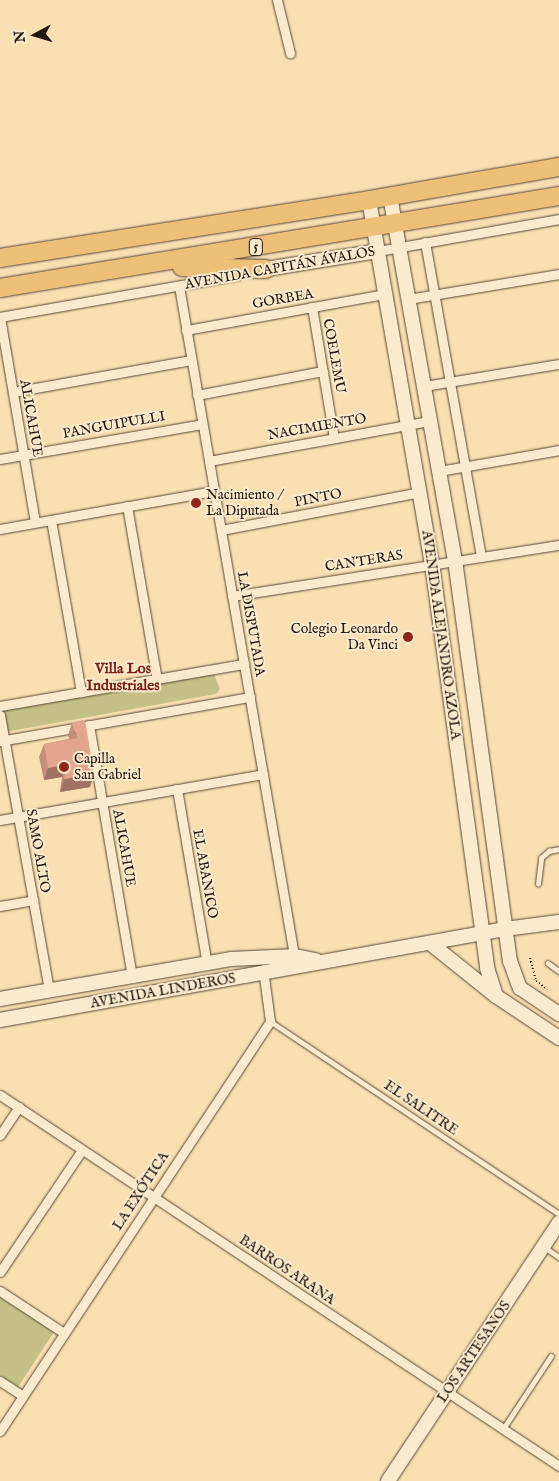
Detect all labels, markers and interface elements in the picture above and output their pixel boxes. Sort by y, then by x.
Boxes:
north arrow [10,10,60,60]
text: N [10,30,30,44]
road number: 5 [248,238,264,256]
street label: AVENIDA CAPITÁN ÁVALOS [184,243,376,293]
street label: GORBEA [251,285,315,313]
street label: COELEMU [319,317,349,395]
street label: ALICAHUE [16,378,46,458]
street label: PANGUIPULLI [61,408,167,442]
street label: NACIMIENTO [266,410,368,444]
street label: PINTO [293,485,343,511]
place label: Nacimiento / La Diputada [206,487,282,520]
marker: Nacimiento / La Diputada [190,497,202,509]
street label: AVENIDA ALEJANDRO AZOLA [418,529,464,741]
street label: CANTERAS [324,547,404,575]
street label: LA DISPUTADA [233,570,269,678]
place label: Colegio Leonardo Da Vinci [291,621,398,654]
marker: Colegio Leonardo Da Vinci [402,631,414,643]
district label: Villa Los Industriales [87,659,159,694]
place label: Capilla San Gabriel [74,751,141,784]
marker: Capilla San Gabriel [58,761,70,773]
street label: SAMO ALTO [22,808,54,894]
street label: ALICAHUE [109,808,139,888]
street label: EL ABANICO [189,828,221,920]
street label: AVENIDA LINDEROS [89,970,237,1012]
street label: EL SALITRE [381,1077,461,1139]
street label: LA EXÓTICA [109,1149,173,1233]
street label: BARROS ARANA [236,1232,338,1308]
street label: LOS ARTESANOS [434,1298,514,1406]

